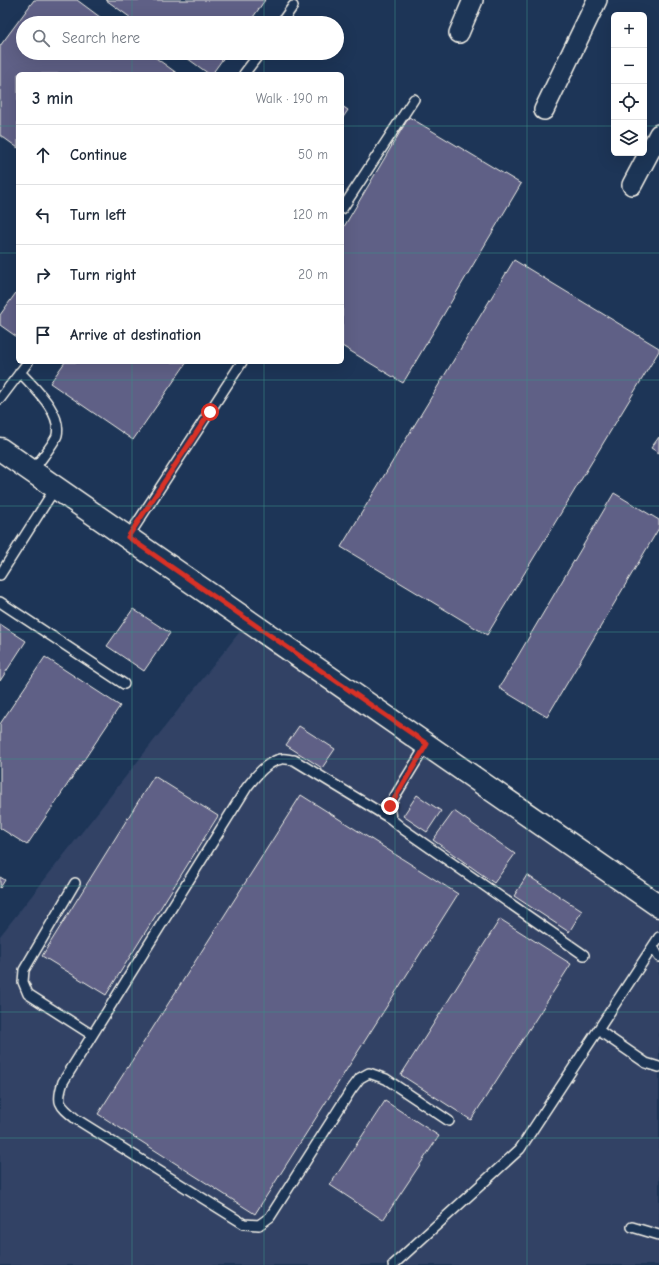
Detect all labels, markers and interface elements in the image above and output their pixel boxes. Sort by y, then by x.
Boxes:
map controls [611,12,647,156]
button: + [611,12,647,48]
search box [16,16,344,60]
icon: search [30,27,52,49]
text: Search here [62,29,140,47]
button: − [611,48,647,84]
button: locate [611,84,647,120]
text: 3 min [32,89,73,108]
text: Walk · 190 m [256,91,328,106]
button: layers [611,120,647,156]
icon: ahead [32,144,54,166]
text: Continue [70,146,127,164]
text: 50 m [298,147,328,162]
icon: left [32,204,54,226]
text: Turn left [70,206,126,224]
text: 120 m [293,207,328,222]
icon: right [32,264,54,286]
text: Turn right [70,266,136,284]
text: 20 m [298,267,328,282]
icon: arrive [32,324,54,346]
text: Arrive at destination [70,326,201,344]
route start [201,403,219,421]
route end [381,797,399,815]

